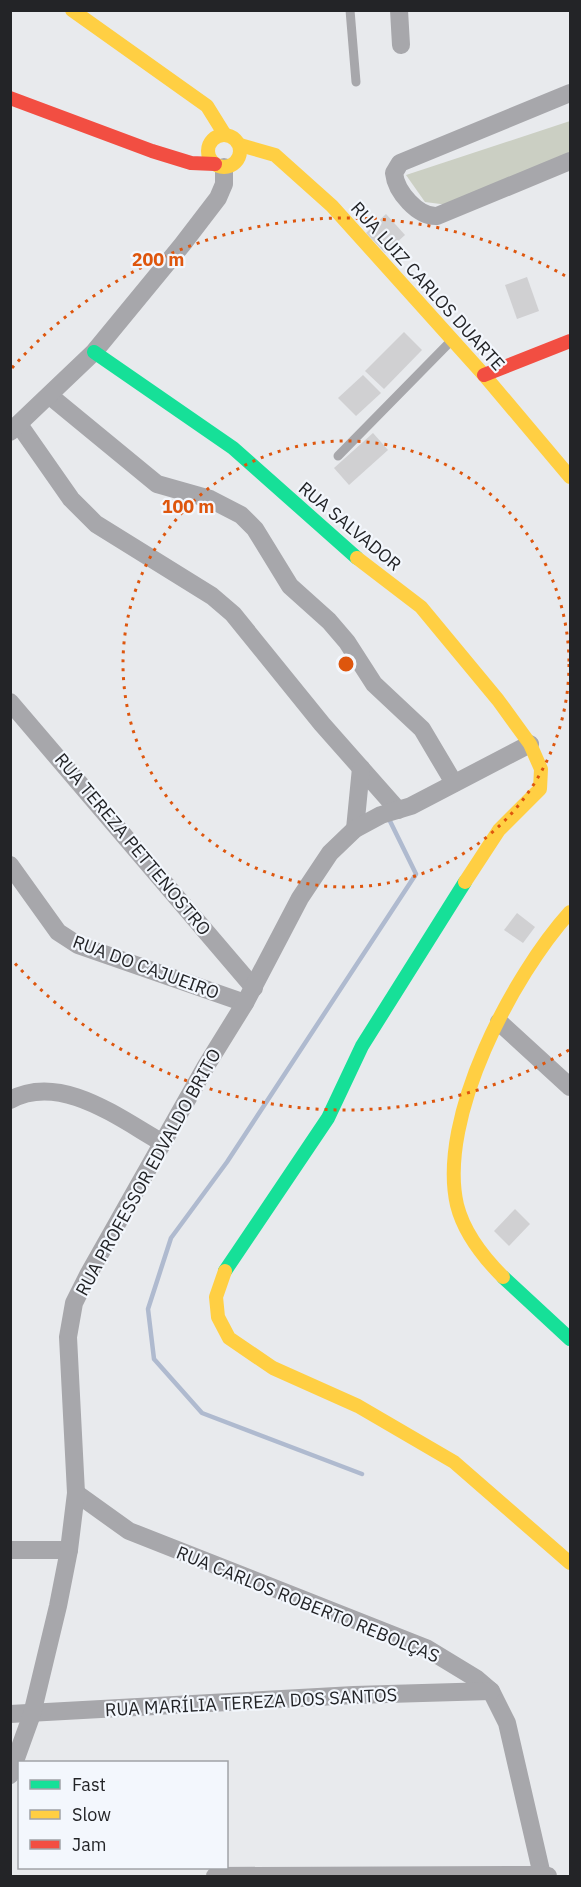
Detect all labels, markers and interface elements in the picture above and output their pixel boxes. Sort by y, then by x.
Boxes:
street label: RUA LUIZ CARLOS DUARTE [346,197,510,375]
text: 200 m [132,248,184,271]
street label: RUA SALVADOR [294,476,406,576]
text: 100 m [162,495,214,518]
centre of rings [336,654,356,674]
street label: RUA TEREZA PETTENOSTRO [50,748,216,940]
street label: RUA DO CAJUEIRO [70,930,222,1004]
street label: RUA PROFESSOR EDVALDO BRITO [70,1044,226,1300]
street label: RUA CARLOS ROBERTO REBOLÇAS [173,1541,443,1667]
street label: RUA MARÍLIA TEREZA DOS SANTOS [104,1683,398,1721]
legend [18,1761,228,1869]
text: Fast [72,1773,106,1796]
text: Slow [72,1803,111,1826]
text: Jam [72,1833,107,1856]

